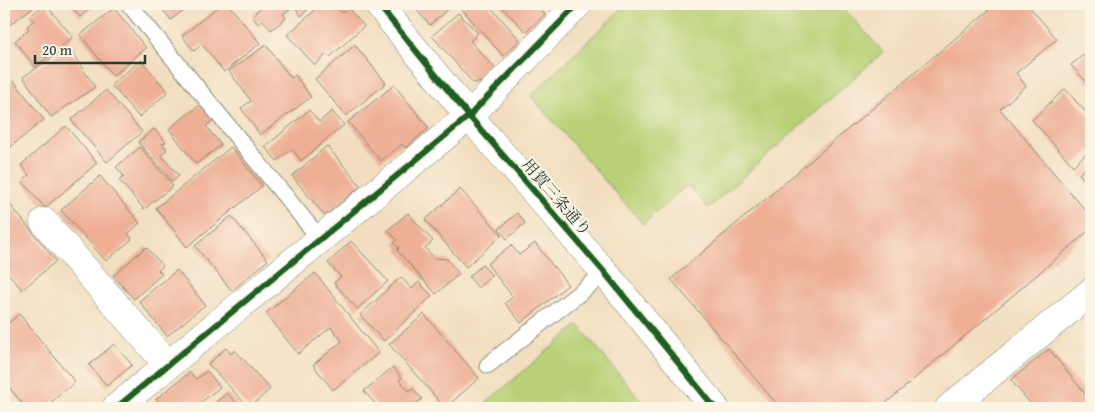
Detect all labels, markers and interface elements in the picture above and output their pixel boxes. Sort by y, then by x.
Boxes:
scale bar [35,32,145,64]
text: 20 m [42,39,73,60]
street label: 用賀三条通り [516,153,598,241]

